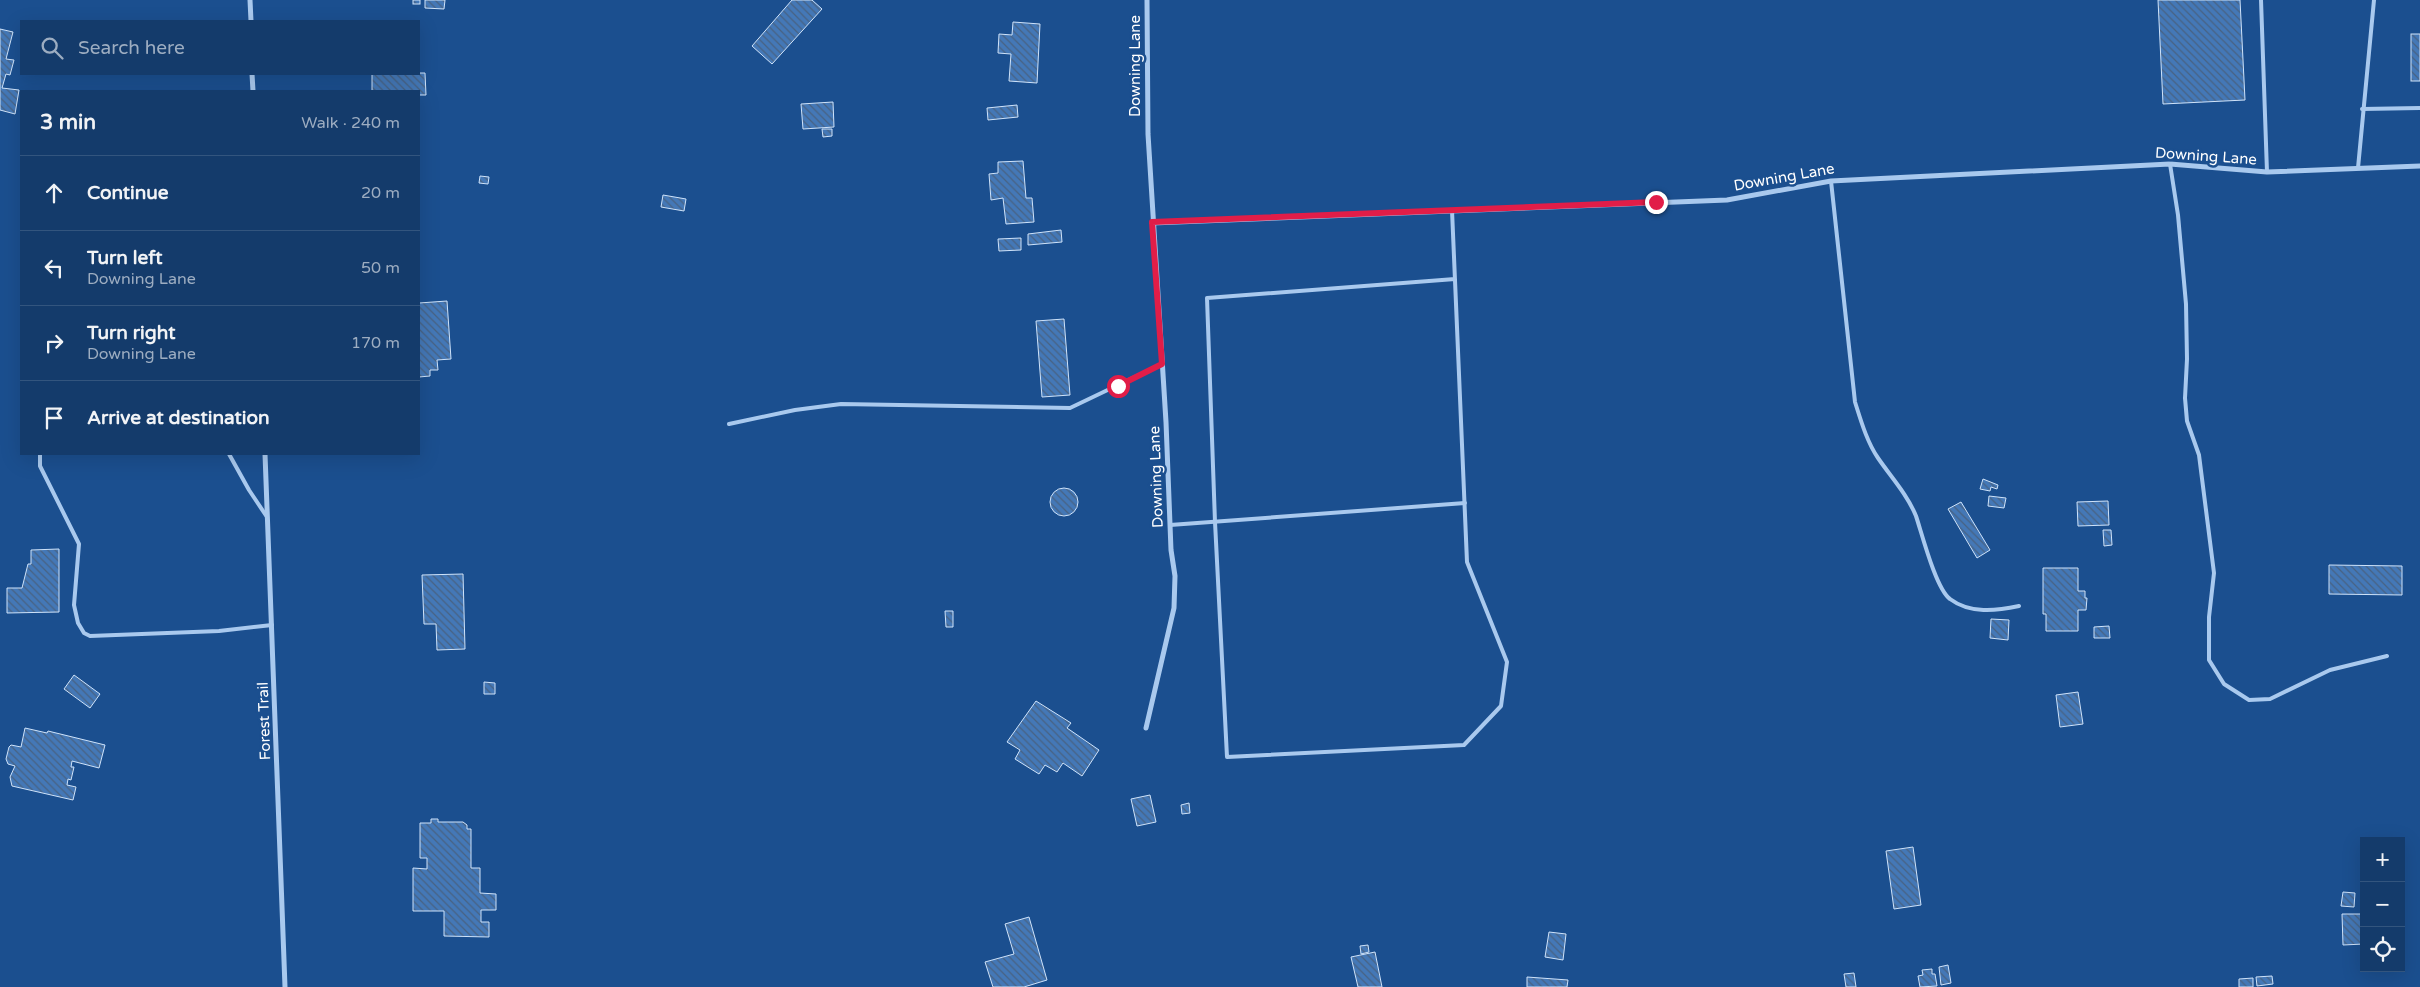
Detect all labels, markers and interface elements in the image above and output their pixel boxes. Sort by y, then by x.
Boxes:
street label: Downing Lane [1126,15,1144,117]
search box [20,20,420,75]
icon: search [38,34,66,62]
text: Search here [78,37,185,59]
text: 3 min [40,110,96,135]
text: Walk · 240 m [301,113,400,133]
street label: Downing Lane [2155,143,2257,169]
street label: Downing Lane [1732,159,1836,195]
icon: ahead [40,179,68,207]
text: Continue [87,182,169,204]
text: 20 m [361,183,400,203]
route end [1645,191,1668,214]
text: Turn left [87,247,163,269]
icon: left [40,254,68,282]
text: 50 m [361,258,400,278]
text: Downing Lane [87,269,196,289]
text: Turn right [87,322,175,344]
icon: right [40,329,68,357]
text: 170 m [351,333,400,353]
text: Downing Lane [87,344,196,364]
route start [1107,375,1130,398]
icon: arrive [40,404,68,432]
text: Arrive at destination [87,407,270,429]
street label: Downing Lane [1145,426,1167,528]
street label: Forest Trail [254,682,274,760]
map controls [2360,837,2405,972]
button: + [2360,837,2405,882]
button: − [2360,882,2405,927]
button: locate [2360,927,2405,972]

